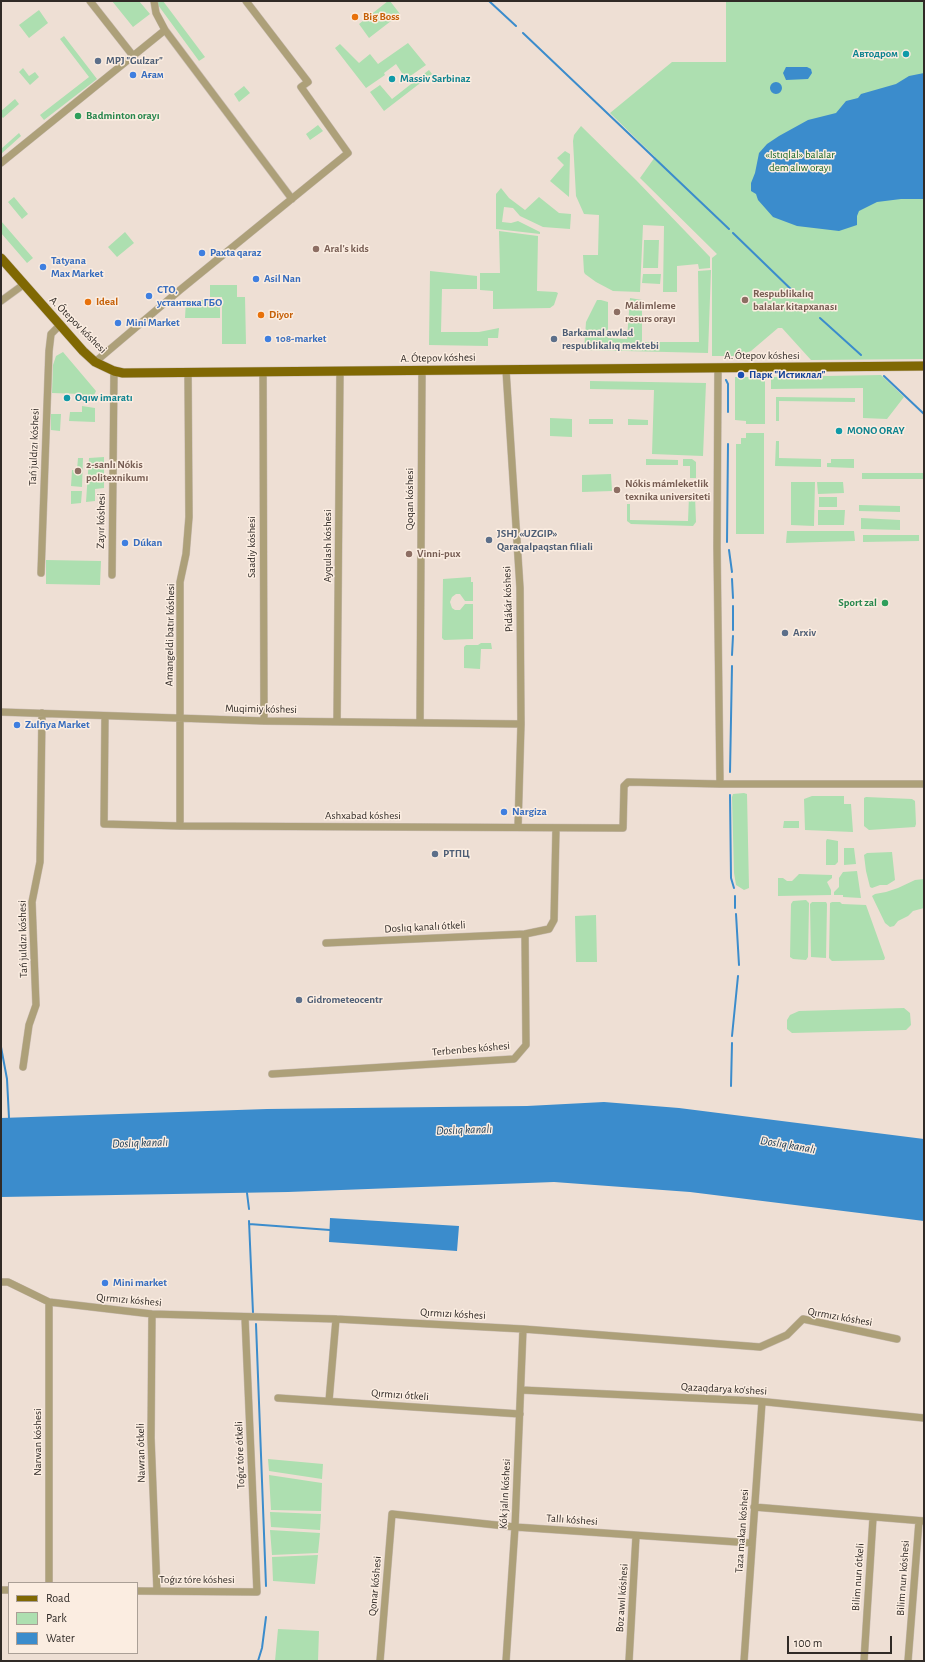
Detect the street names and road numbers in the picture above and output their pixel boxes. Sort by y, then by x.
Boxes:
street label: A. Ótepov kóshesi [47,294,109,356]
street label: A. Ótepov kóshesi [724,349,800,363]
street label: A. Ótepov kóshesi [400,351,476,365]
street label: Tań juldızı kóshesi [26,408,42,486]
street label: Qoqan kóshesi [403,468,417,530]
street label: Zayır kóshesi [94,493,108,549]
street label: Ayqulash kóshesi [321,509,335,583]
street label: Saadiy kóshesi [245,516,259,578]
street label: Pidákár kóshesi [500,566,516,632]
street label: Amangeldi batır kóshesi [163,583,177,687]
street label: Muqimiy kóshesi [225,702,297,716]
street label: Ashxabad kóshesi [325,809,401,823]
street label: Tań juldızı kóshesi [16,900,30,978]
street label: Doslıq kanalı ótkeli [384,918,466,936]
street label: Terbenbes kóshesi [432,1039,510,1059]
street label: Qırmızı kóshesi [96,1291,162,1309]
street label: Qırmızı kóshesi [807,1305,873,1329]
street label: Qırmızı kóshesi [420,1306,486,1322]
street label: Qazaqdarya ko'shesi [681,1380,767,1398]
street label: Qırmızı ótkeli [371,1386,429,1404]
street label: Narwan kóshesi [31,1408,45,1476]
street label: Toǵız tóre ótkeli [232,1421,248,1489]
street label: Nawran ótkeli [134,1423,148,1483]
street label: Kók jalın kóshesi [497,1458,513,1530]
street label: Taza makan kóshesi [732,1489,752,1573]
street label: Tallı kóshesi [546,1512,598,1528]
street label: Bilim nurı kóshesi [894,1540,912,1616]
street label: Bilim nurı ótkeli [849,1543,867,1611]
street label: Qonar kóshesi [366,1555,384,1617]
street label: Boz awıl kóshesi [613,1563,631,1633]
street label: Toǵız tóre kóshesi [159,1573,235,1587]

